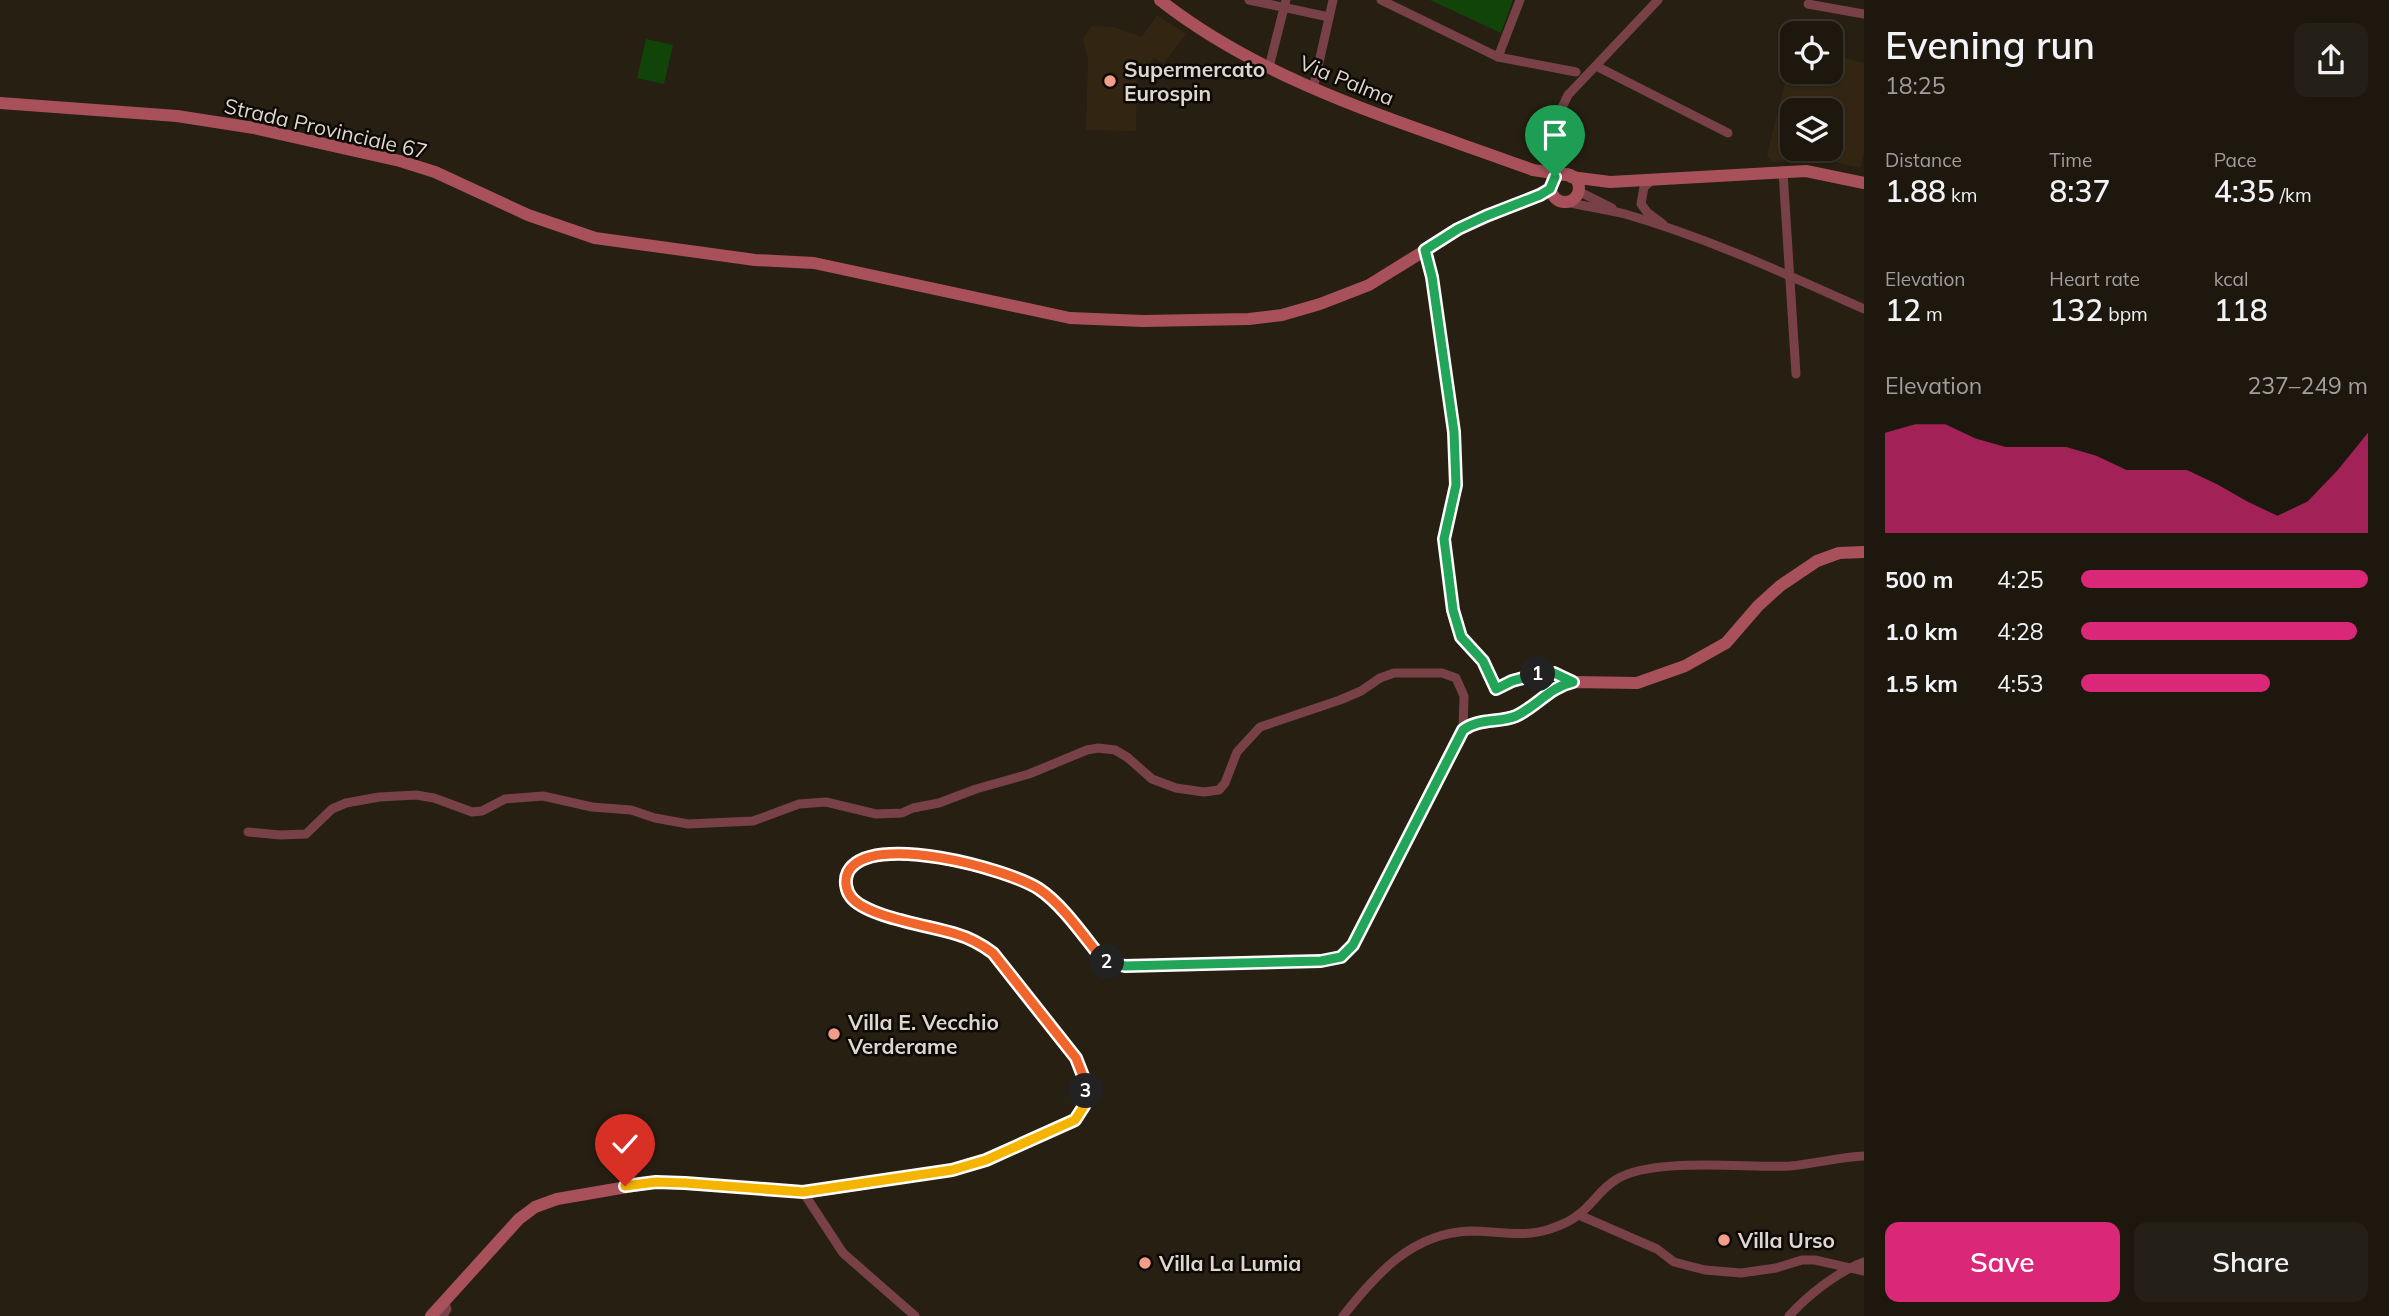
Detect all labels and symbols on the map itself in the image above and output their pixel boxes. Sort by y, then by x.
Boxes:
street label: Via Palma [1296,49,1398,111]
place label: Supermercato Eurospin [1124,56,1265,106]
marker: Supermercato Eurospin [1102,73,1118,89]
street label: Strada Provinciale 67 [222,92,430,164]
pin [1525,105,1585,177]
pin: 1 [1520,656,1556,692]
pin: 2 [1090,944,1124,979]
place label: Villa E. Vecchio Verderame [847,1009,999,1059]
marker: Villa E. Vecchio Verderame [826,1026,842,1042]
pin: 3 [1068,1074,1104,1108]
pin [595,1114,655,1186]
place label: Villa Urso [1737,1227,1835,1253]
marker: Villa Urso [1716,1232,1732,1248]
place label: Villa La Lumia [1158,1250,1301,1276]
marker: Villa La Lumia [1137,1255,1153,1271]

